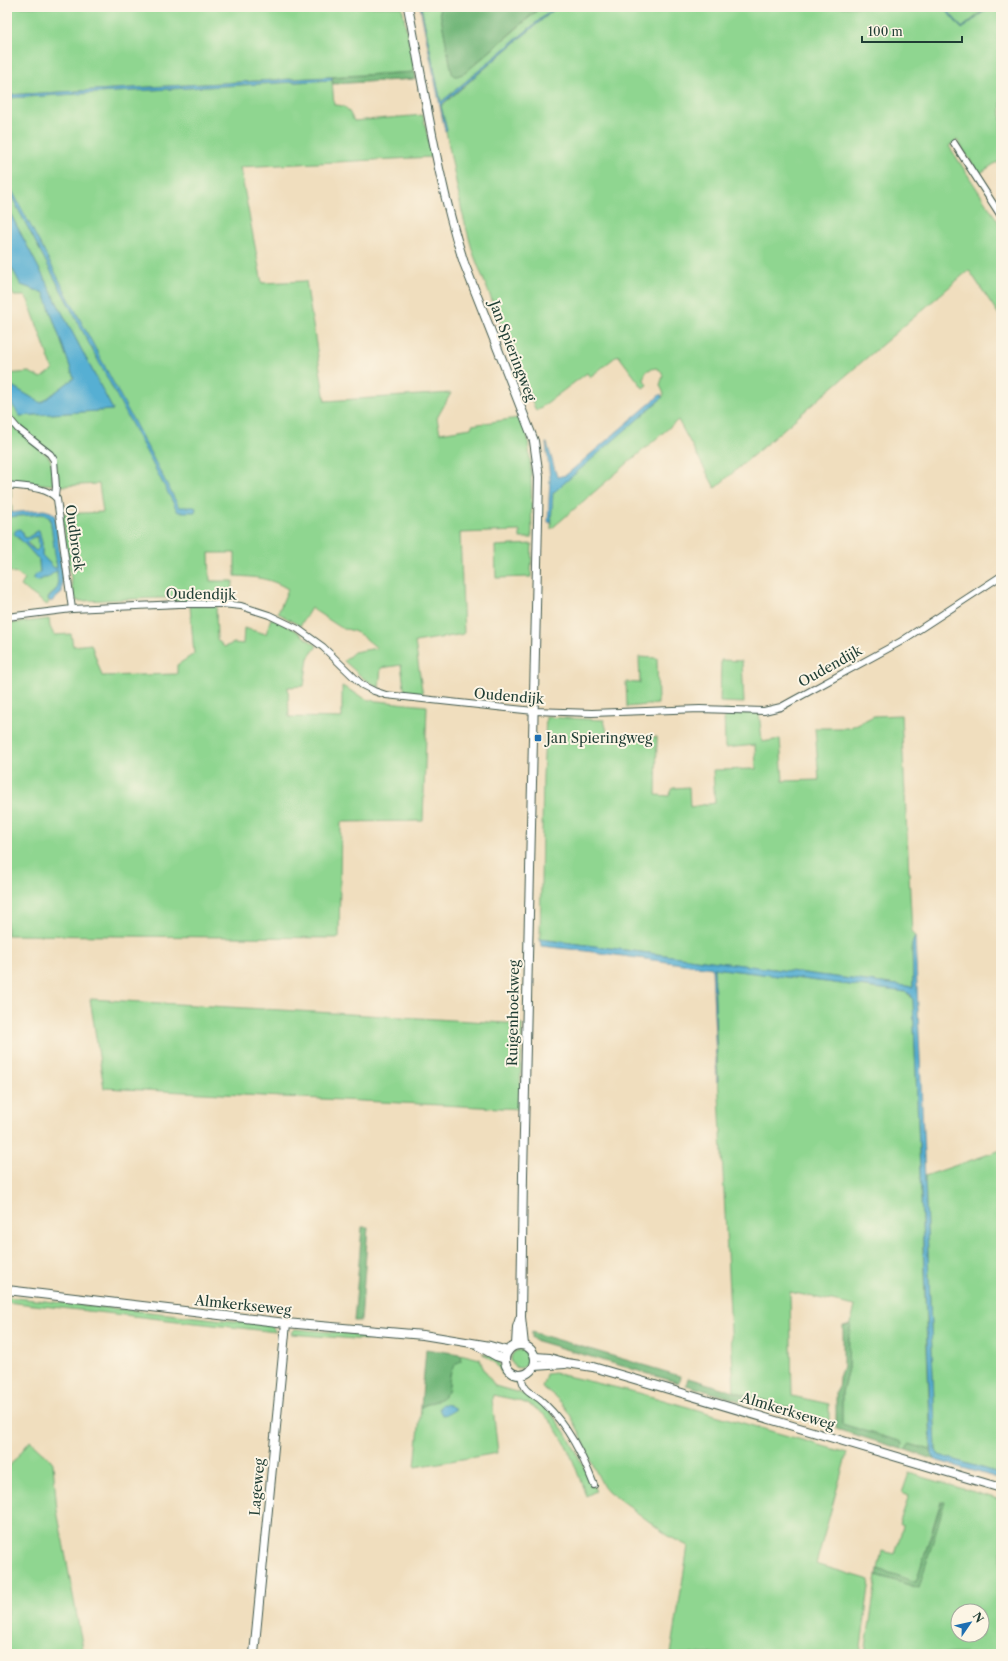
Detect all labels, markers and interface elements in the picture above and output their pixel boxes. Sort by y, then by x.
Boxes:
scale bar [862,18,962,44]
text: 100 m [868,24,903,39]
street label: Jan Spieringweg [485,296,541,404]
street label: Oudbroek [61,503,89,574]
street label: Oudendijk [166,584,237,604]
street label: Oudendijk [795,641,866,691]
street label: Oudendijk [473,684,546,708]
place label: Jan Spieringweg [544,729,653,747]
marker: Jan Spieringweg [533,733,543,743]
street label: Ruigenhoekweg [503,959,523,1066]
street label: Almkerkseweg [193,1291,293,1319]
street label: Almkerkseweg [738,1388,838,1434]
street label: Lageweg [246,1457,269,1517]
north arrow [950,1603,990,1643]
text: N [970,1610,987,1626]

